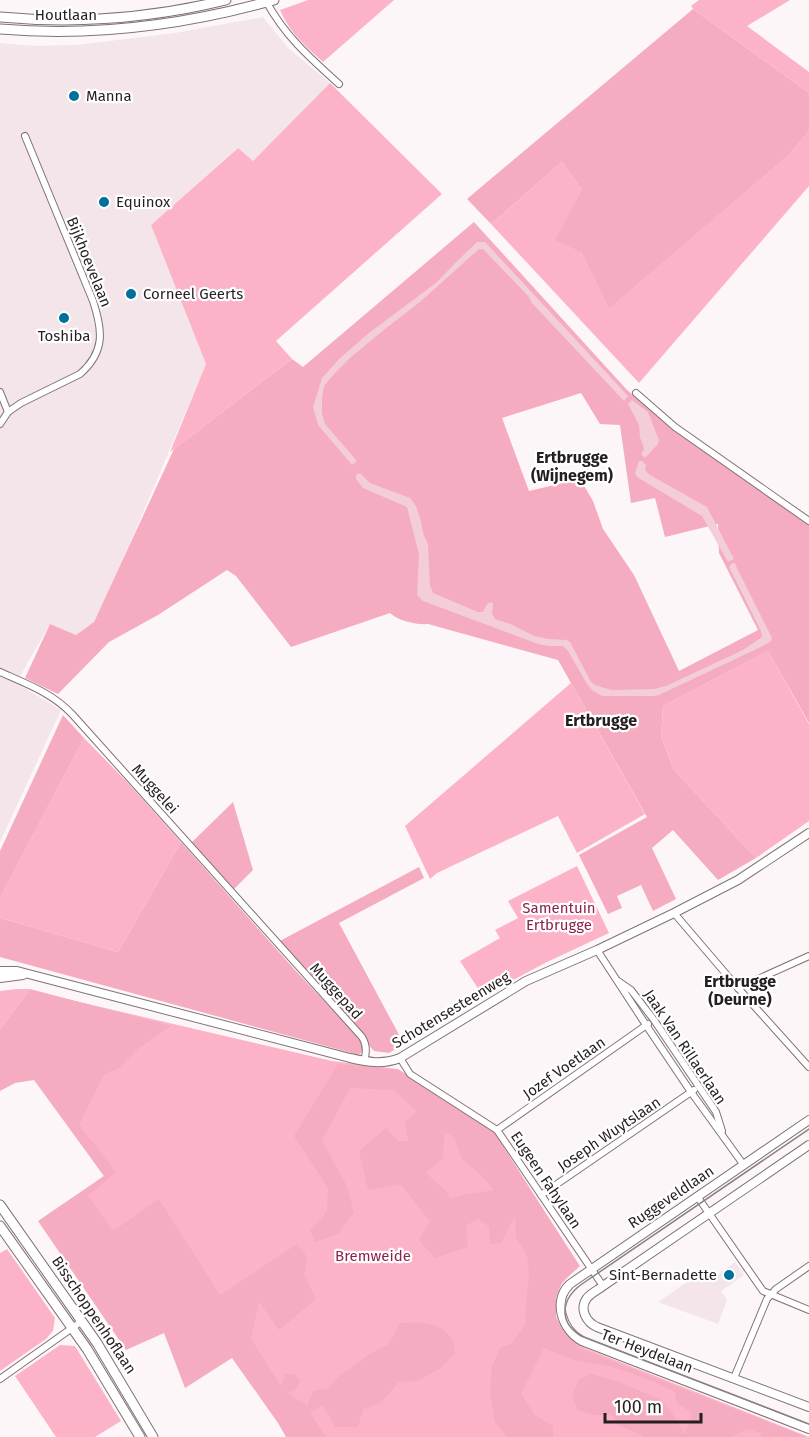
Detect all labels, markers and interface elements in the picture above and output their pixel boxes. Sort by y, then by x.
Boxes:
street label: Houtlaan [35,6,97,24]
place label: Manna [86,87,132,105]
marker: Manna [67,89,81,103]
place label: Equinox [116,193,171,211]
marker: Equinox [97,195,111,209]
street label: Bijkhoevelaan [63,214,115,310]
place label: Corneel Geerts [143,285,243,303]
marker: Corneel Geerts [124,287,138,301]
marker: Toshiba [57,311,71,325]
place label: Toshiba [38,327,90,345]
district label: Ertbrugge (Wijnegem) [531,448,613,485]
district label: Ertbrugge [565,711,637,730]
street label: Muggelei [128,760,182,818]
park label: Samentuin Ertbrugge [522,899,596,934]
street label: Muggepad [306,959,366,1023]
street label: Schotensesteenweg [389,968,513,1052]
district label: Ertbrugge (Deurne) [704,972,776,1009]
street label: Jaak Van Rillaerlaan [640,986,730,1108]
street label: Jozef Voetlaan [519,1033,609,1103]
street label: Joseph Wuytslaan [554,1093,664,1175]
street label: Eugeen Fahylaan [507,1128,585,1232]
street label: Ruggeveldlaan [625,1162,717,1232]
park label: Bremweide [335,1247,411,1265]
street label: Bisschoppenhoflaan [48,1253,140,1377]
place label: Sint-Bernadette [609,1266,717,1284]
marker: Sint-Bernadette [722,1268,736,1282]
street label: Ter Heydelaan [598,1325,696,1377]
scale bar [605,1386,701,1424]
text: 100 m [614,1396,662,1418]

